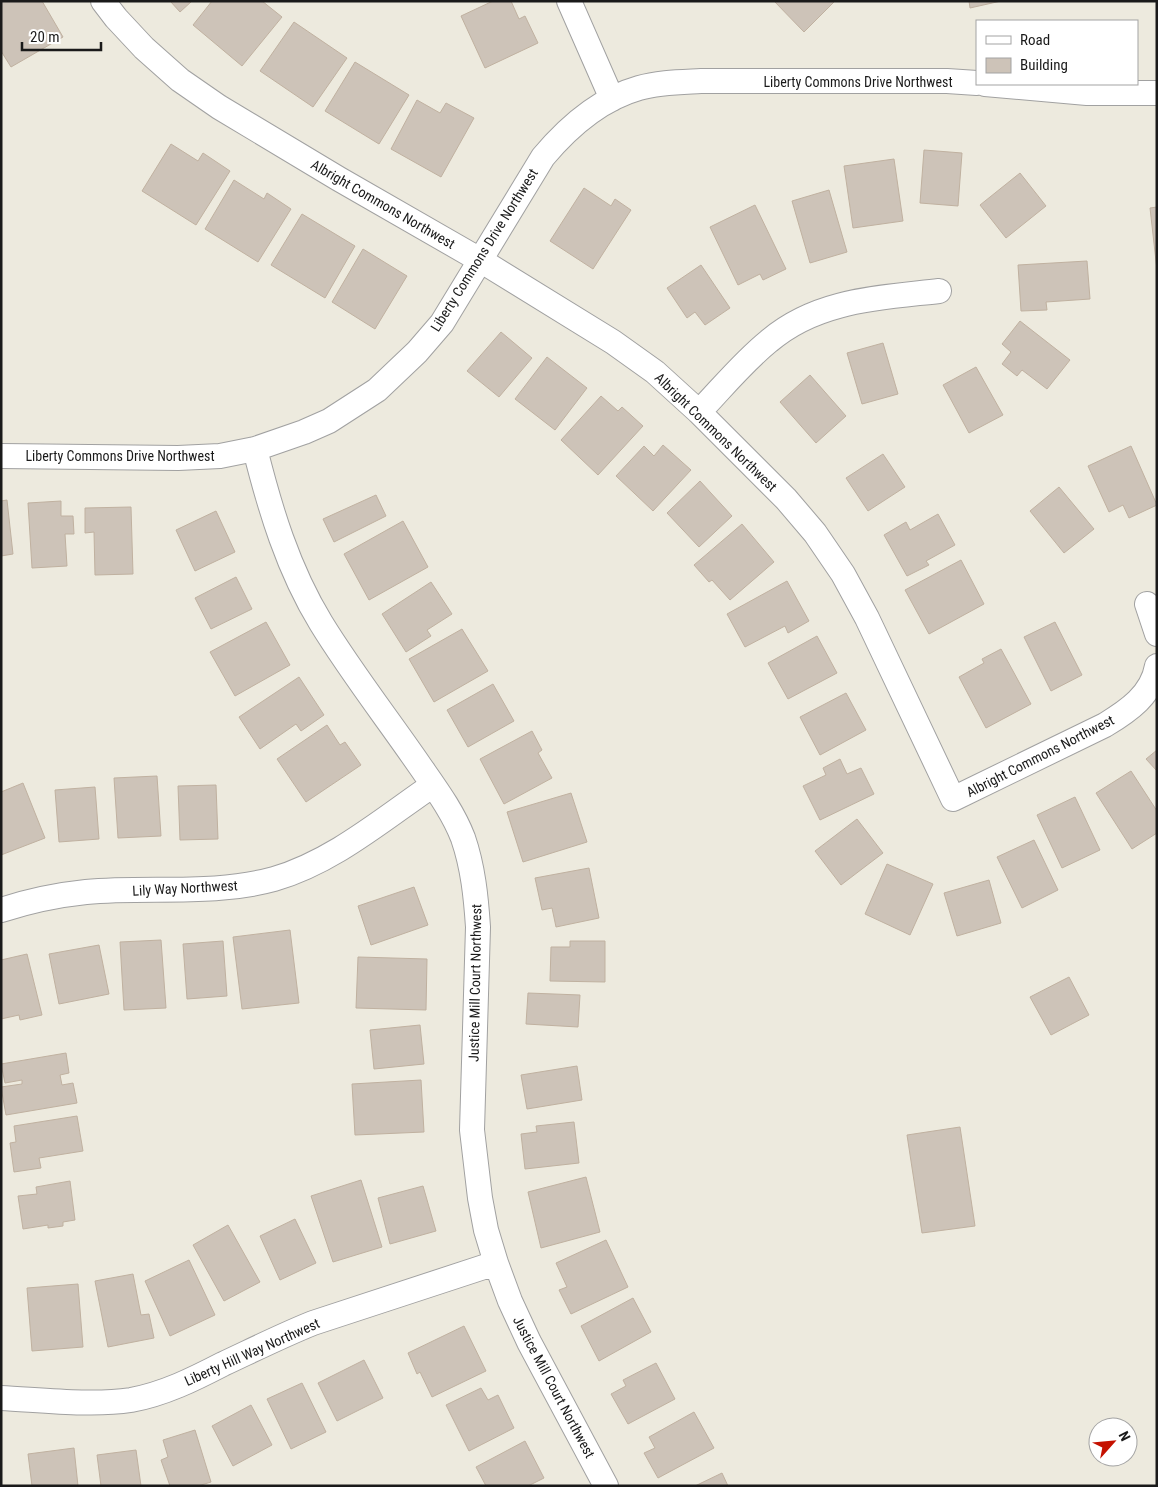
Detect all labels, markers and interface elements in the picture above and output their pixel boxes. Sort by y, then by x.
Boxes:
scale bar [22,20,101,52]
legend [976,20,1138,85]
text: 20 m [30,28,60,46]
text: Road [1020,31,1050,49]
text: Building [1020,56,1068,74]
street label: Liberty Commons Drive Northwest [763,74,953,90]
street label: Albright Commons Northwest [308,156,458,252]
street label: Liberty Commons Drive Northwest [427,166,541,334]
street label: Albright Commons Northwest [652,369,780,495]
street label: Liberty Commons Drive Northwest [25,448,215,464]
street label: Albright Commons Northwest [964,712,1116,800]
street label: Lily Way Northwest [132,877,238,899]
street label: Justice Mill Court Northwest [466,904,484,1062]
street label: Justice Mill Court Northwest [510,1313,598,1461]
street label: Liberty Hill Way Northwest [182,1315,322,1389]
north arrow [1088,1417,1138,1467]
text: N [1116,1429,1134,1444]

